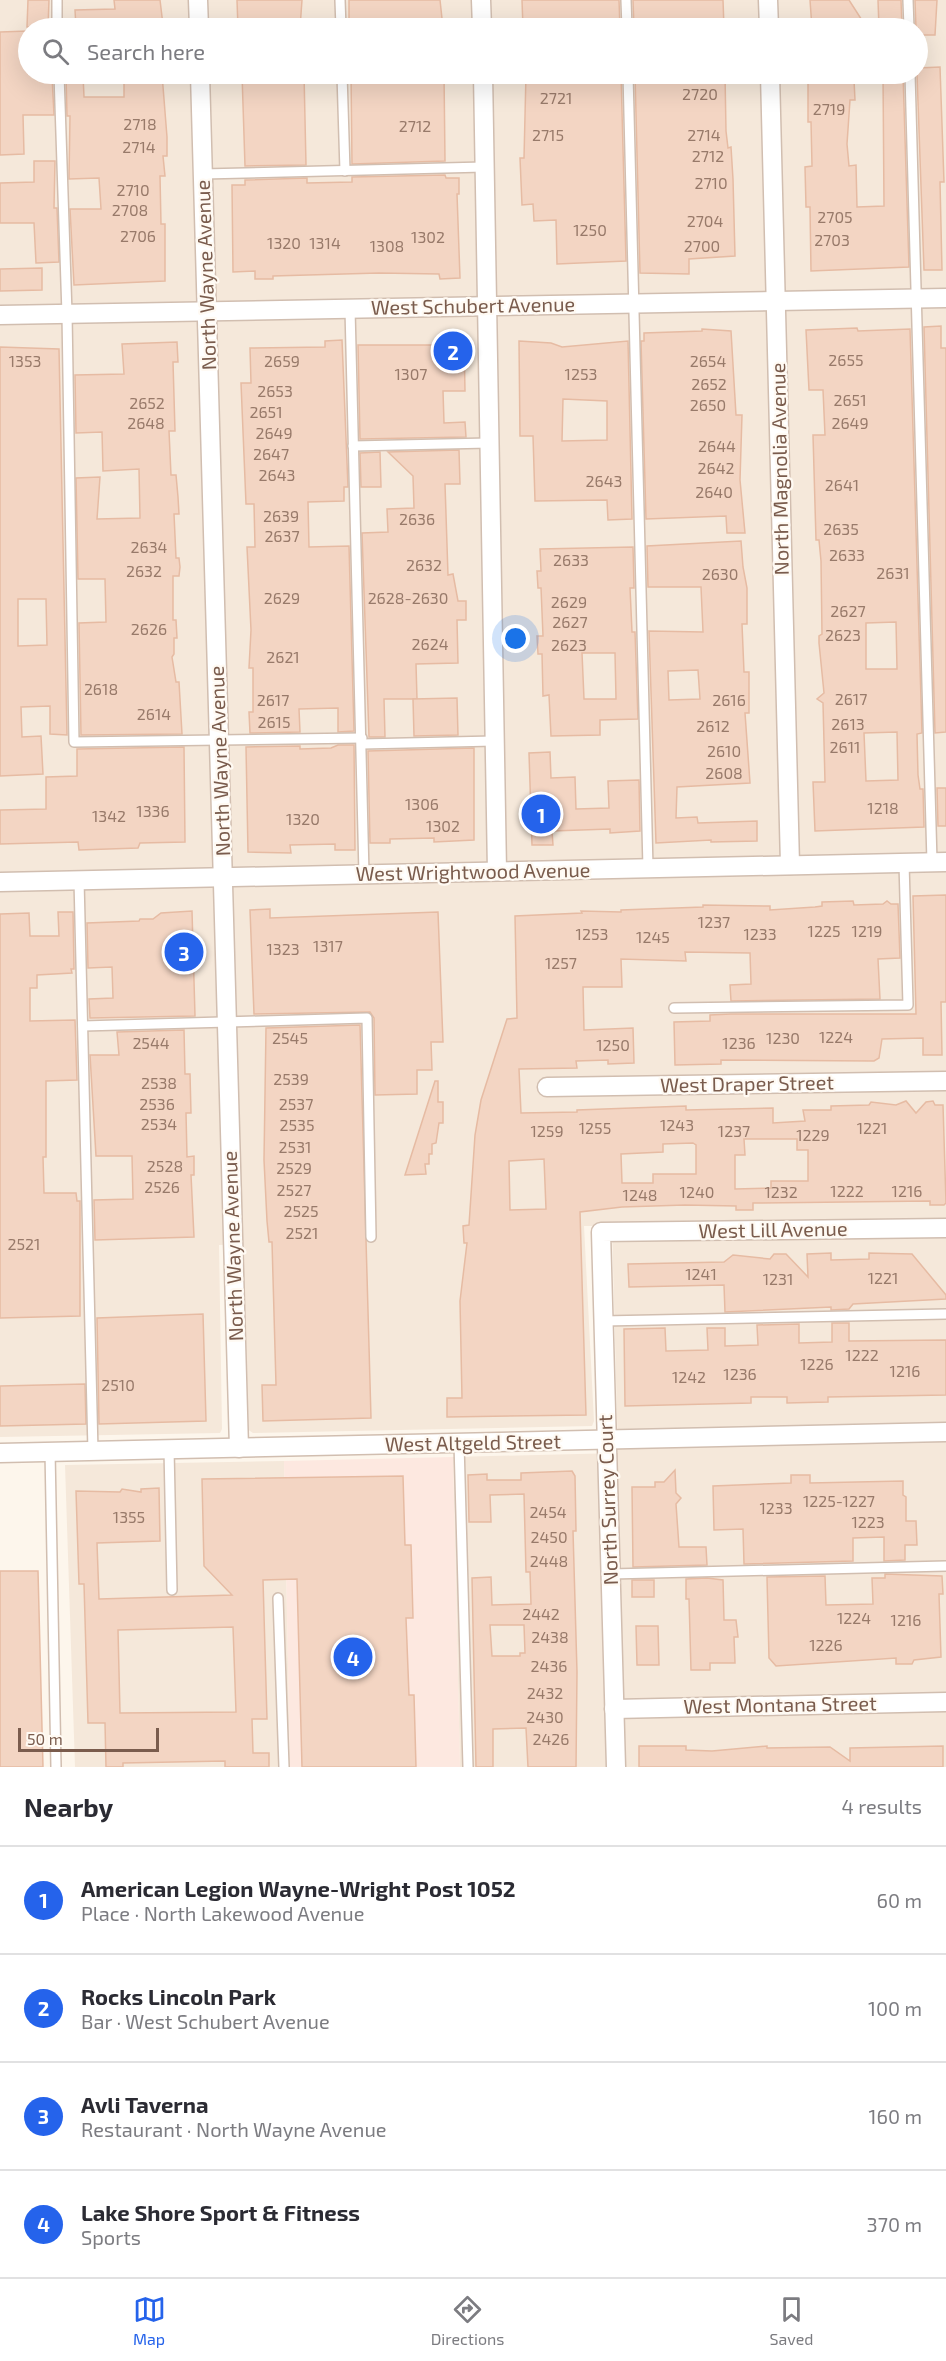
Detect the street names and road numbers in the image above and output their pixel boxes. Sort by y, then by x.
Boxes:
street label: North Wayne Avenue [190,179,220,371]
street label: West Schubert Avenue [371,291,575,319]
street label: North Magnolia Avenue [765,362,793,576]
street label: North Wayne Avenue [204,665,234,857]
street label: West Wrightwood Avenue [355,857,591,885]
street label: West Draper Street [660,1069,834,1097]
street label: North Wayne Avenue [217,1150,247,1342]
street label: West Lill Avenue [698,1216,848,1242]
street label: North Surrey Court [592,1414,622,1586]
street label: West Altgeld Street [385,1428,562,1456]
street label: West Montana Street [683,1690,877,1718]

